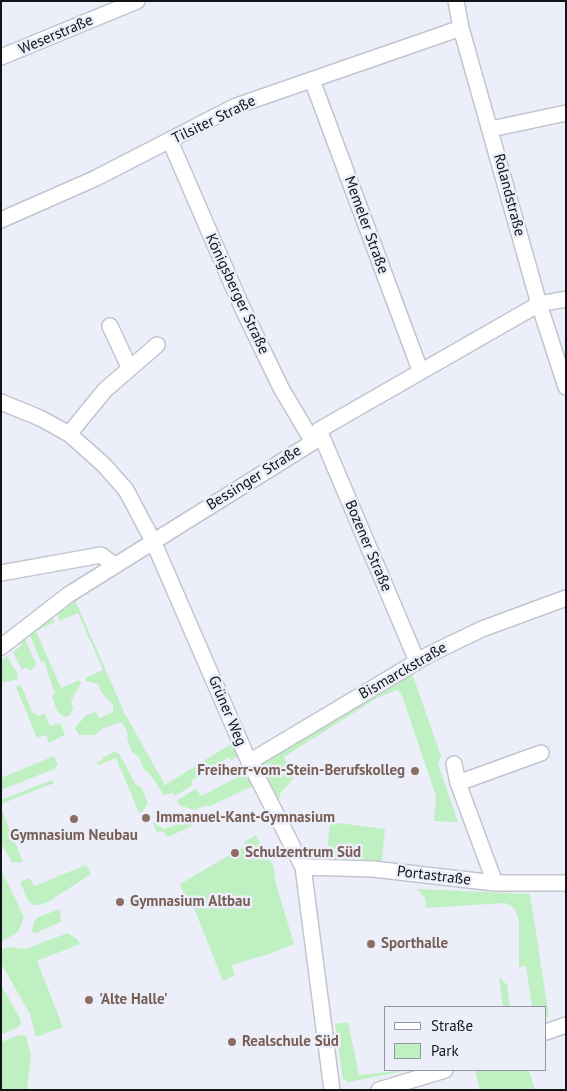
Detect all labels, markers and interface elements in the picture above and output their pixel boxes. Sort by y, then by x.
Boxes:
street label: Weserstraße [16,11,96,59]
street label: Tilsiter Straße [169,92,259,148]
street label: Rolandstraße [489,152,529,238]
street label: Memeler Straße [340,174,392,276]
street label: Königsberger Straße [201,231,273,357]
street label: Bessinger Straße [203,442,305,514]
street label: Bozener Straße [341,498,395,594]
street label: Bismarckstraße [356,639,450,703]
street label: Grüner Weg [204,673,250,749]
place label: Freiherr-vom-Stein-Berufskolleg [197,762,405,780]
marker: Freiherr-vom-Stein-Berufskolleg [409,765,421,777]
place label: Immanuel-Kant-Gymnasium [156,809,335,827]
marker: Immanuel-Kant-Gymnasium [140,812,152,824]
marker: Gymnasium Neubau [68,813,80,825]
place label: Gymnasium Neubau [10,827,138,845]
place label: Schulzentrum Süd [245,844,361,862]
marker: Schulzentrum Süd [229,847,241,859]
street label: Portastraße [396,863,472,889]
place label: Gymnasium Altbau [130,893,251,911]
marker: Gymnasium Altbau [114,896,126,908]
place label: Sporthalle [381,935,448,953]
marker: Sporthalle [365,938,377,950]
place label: 'Alte Halle' [99,991,168,1009]
marker: 'Alte Halle' [83,994,95,1006]
legend [384,1006,547,1071]
text: Straße [431,1016,473,1035]
place label: Realschule Süd [242,1033,339,1051]
marker: Realschule Süd [226,1036,238,1048]
text: Park [431,1041,459,1060]

